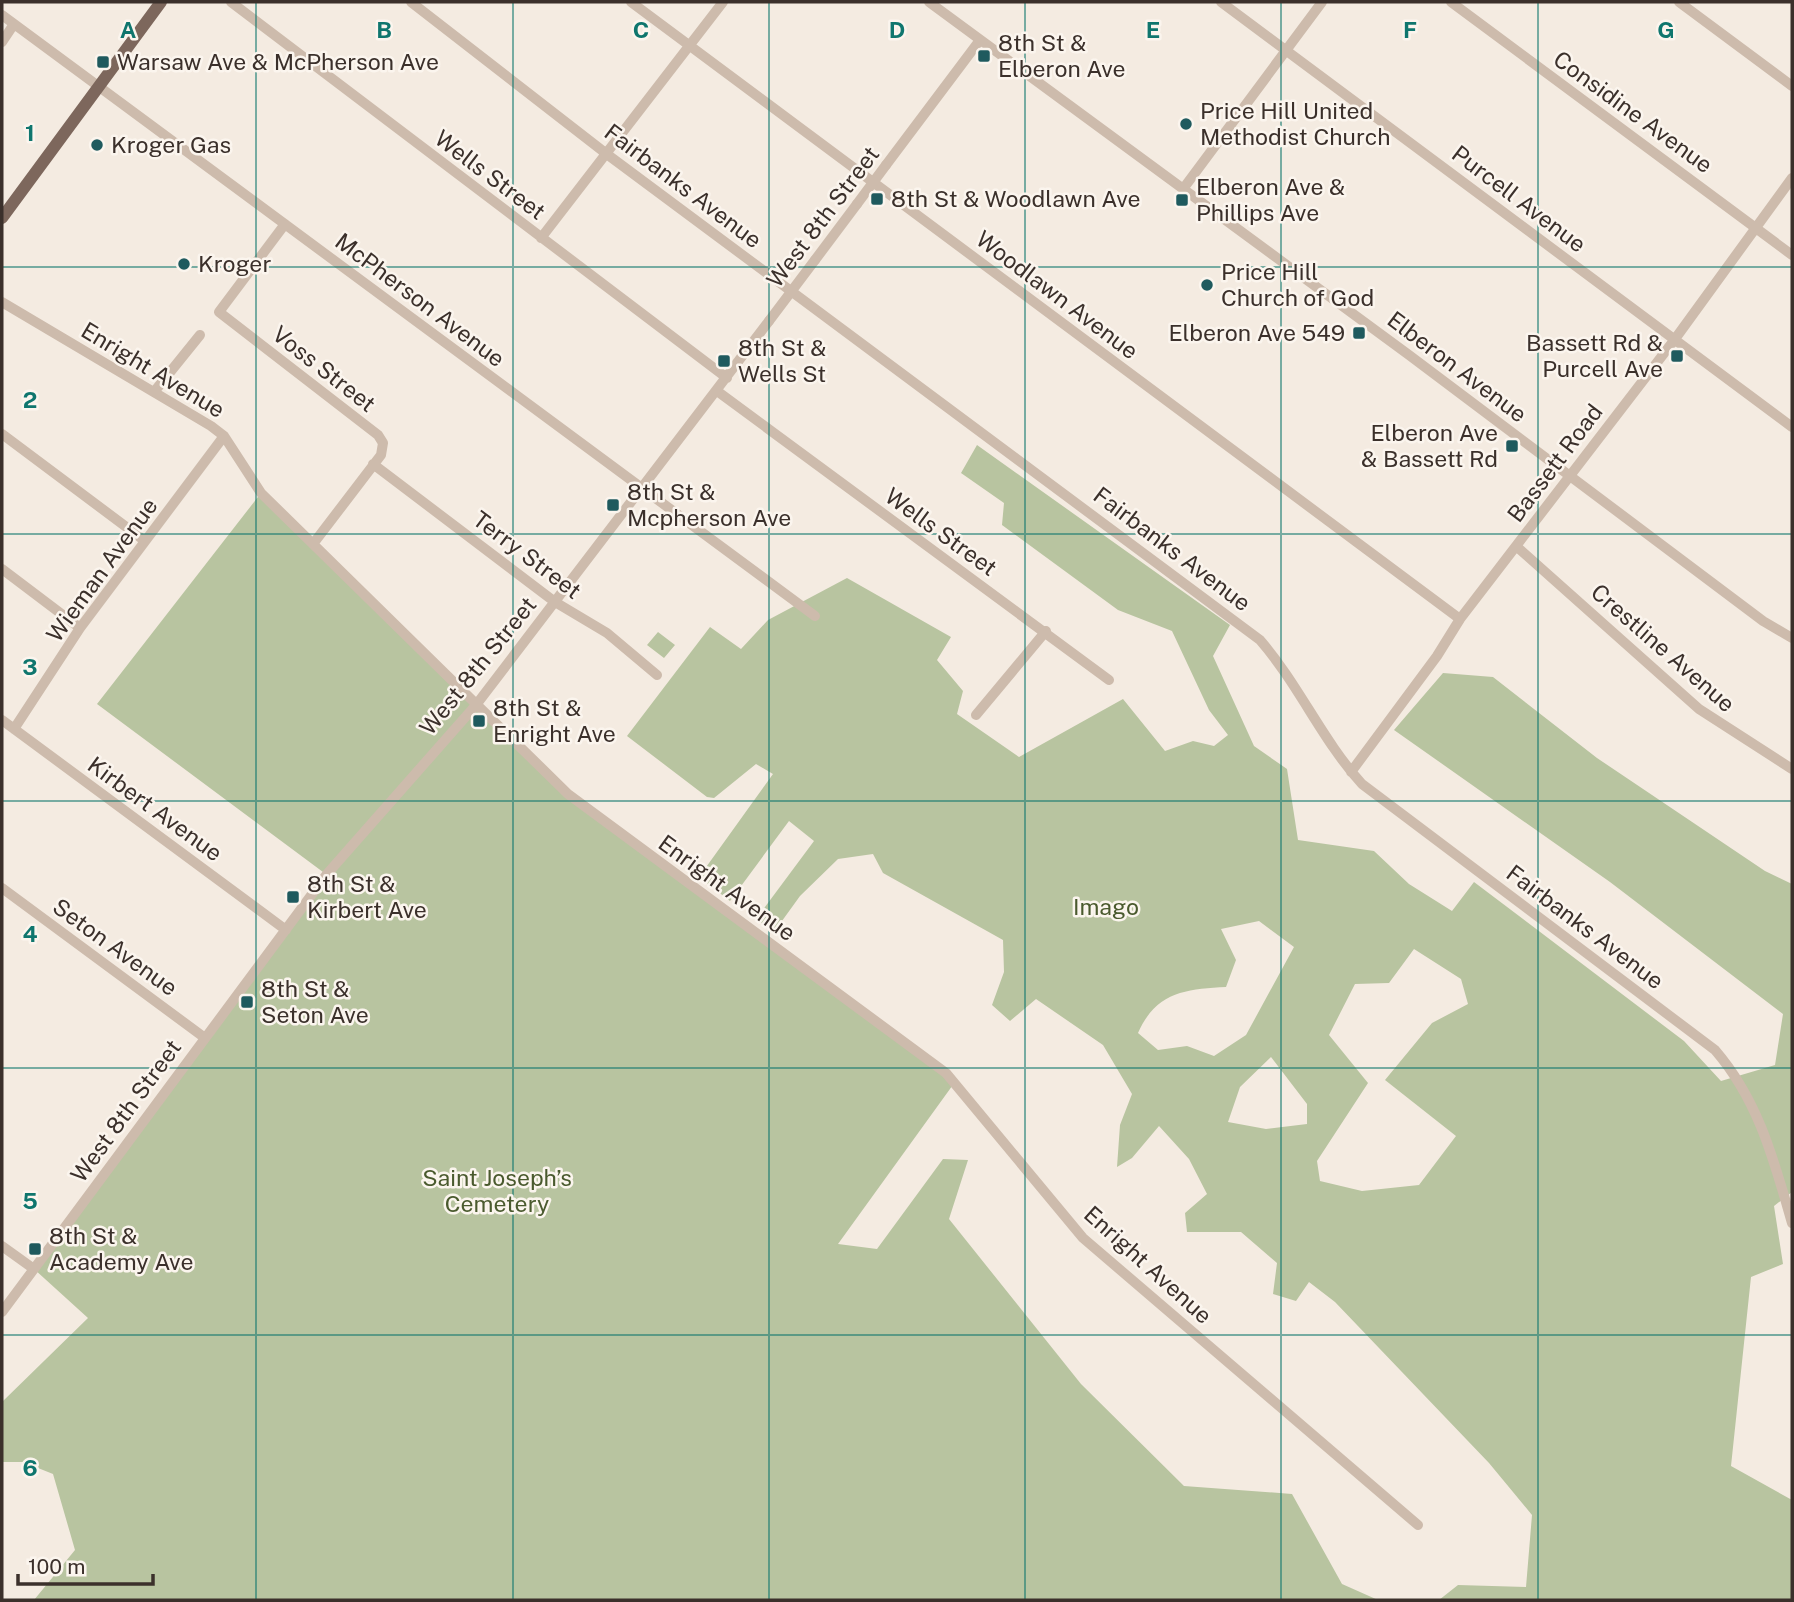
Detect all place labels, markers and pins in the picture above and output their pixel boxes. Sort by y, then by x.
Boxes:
place label: 8th St & Elberon Ave [998,29,1126,82]
place label: Warsaw Ave & McPherson Ave [117,48,439,75]
marker: 8th St & Elberon Ave [976,48,992,64]
marker: Warsaw Ave & McPherson Ave [95,54,111,70]
place label: Price Hill United Methodist Church [1200,97,1390,150]
marker: Price Hill United Methodist Church [1178,116,1194,132]
place label: Kroger Gas [111,131,231,158]
marker: Kroger Gas [89,137,105,153]
place label: Elberon Ave & Phillips Ave [1196,173,1345,226]
place label: 8th St & Woodlawn Ave [891,185,1141,212]
marker: 8th St & Woodlawn Ave [869,191,885,207]
marker: Elberon Ave & Phillips Ave [1174,192,1190,208]
place label: Kroger [198,250,271,277]
marker: Kroger [176,256,192,272]
place label: Price Hill Church of God [1221,258,1374,311]
marker: Price Hill Church of God [1199,277,1215,293]
place label: Elberon Ave 549 [1168,319,1345,346]
marker: Elberon Ave 549 [1351,325,1367,341]
place label: Bassett Rd & Purcell Ave [1526,329,1663,382]
place label: 8th St & Wells St [738,334,826,387]
marker: Bassett Rd & Purcell Ave [1669,348,1685,364]
marker: 8th St & Wells St [716,353,732,369]
place label: Elberon Ave & Bassett Rd [1361,419,1498,472]
marker: Elberon Ave & Bassett Rd [1504,438,1520,454]
place label: 8th St & Mcpherson Ave [627,478,791,531]
marker: 8th St & Mcpherson Ave [605,497,621,513]
place label: 8th St & Enright Ave [493,694,616,747]
marker: 8th St & Enright Ave [471,713,487,729]
place label: 8th St & Kirbert Ave [307,870,427,923]
marker: 8th St & Kirbert Ave [285,889,301,905]
place label: 8th St & Seton Ave [261,975,369,1028]
marker: 8th St & Seton Ave [239,994,255,1010]
place label: 8th St & Academy Ave [49,1222,194,1275]
marker: 8th St & Academy Ave [27,1241,43,1257]

